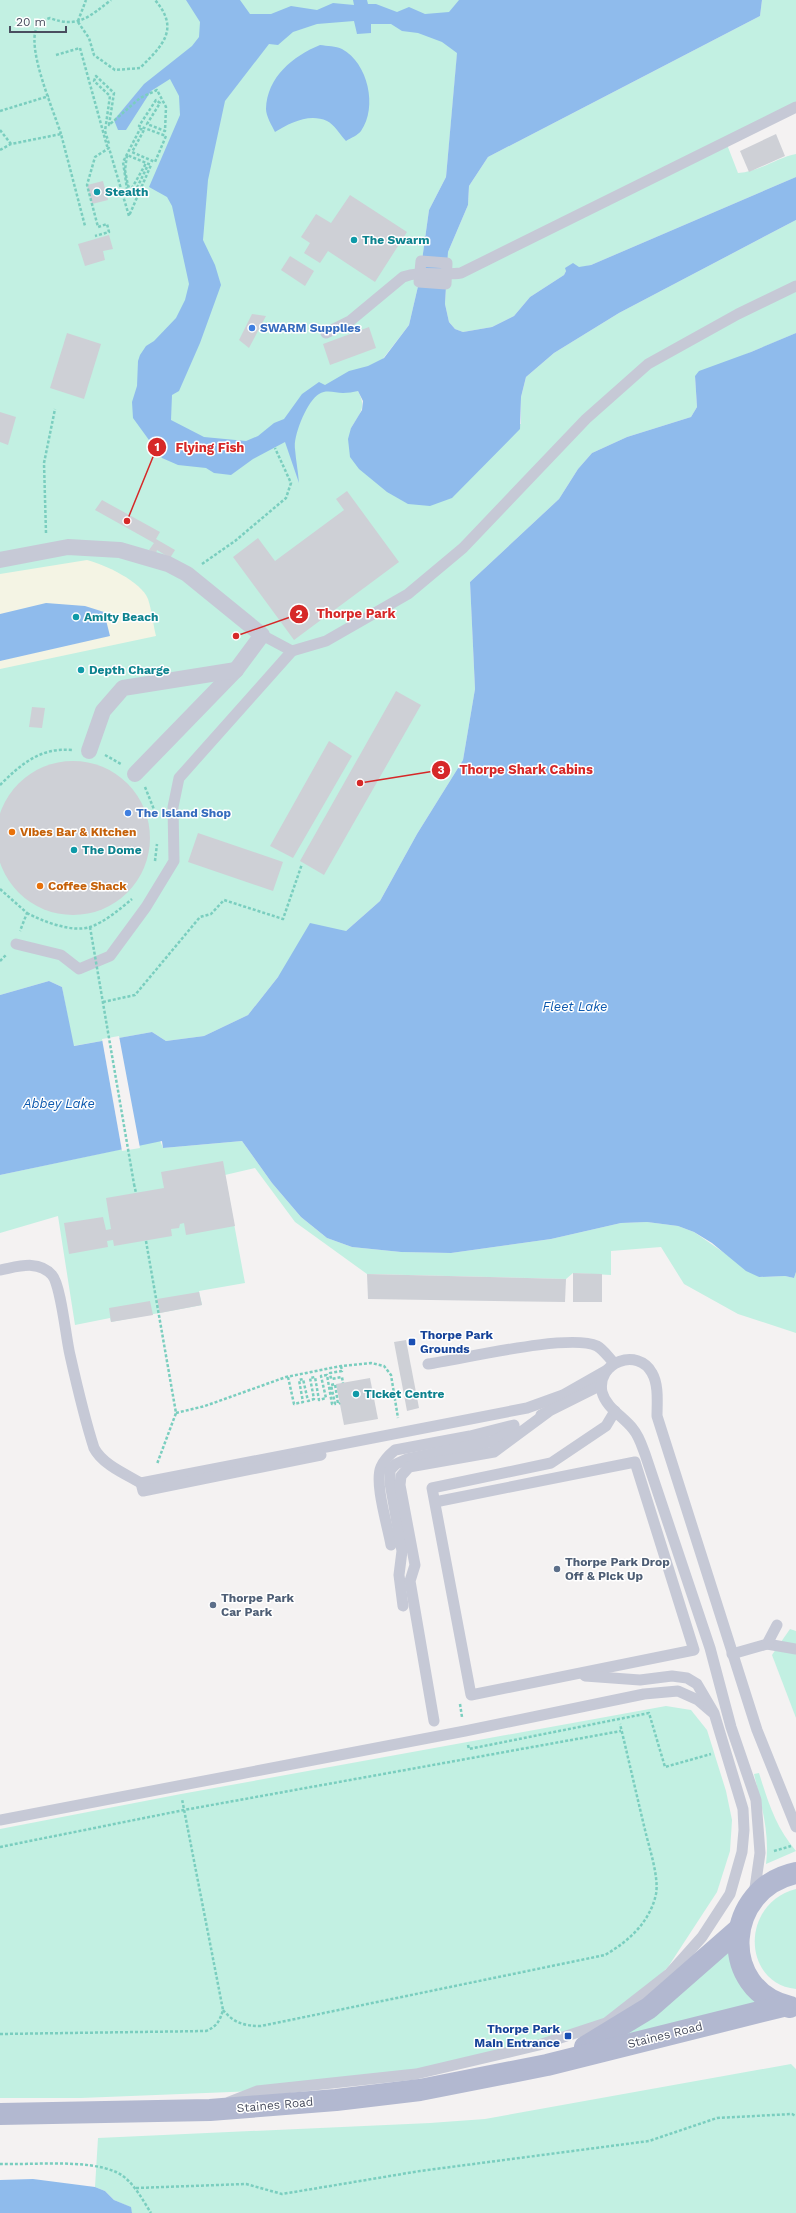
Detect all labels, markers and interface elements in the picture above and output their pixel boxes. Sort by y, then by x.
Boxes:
scale bar [10,8,66,34]
text: 20 m [16,15,46,29]
place label: Stealth [105,185,148,199]
marker: Stealth [92,187,102,197]
place label: The Swarm [362,233,429,247]
marker: The Swarm [349,235,359,245]
place label: SWARM Supplies [260,321,361,335]
marker: SWARM Supplies [247,323,257,333]
callout: Flying Fish [147,435,252,460]
text: 1 [154,440,160,454]
text: Flying Fish [176,440,244,455]
callout: Thorpe Park [289,601,404,626]
text: Thorpe Park [316,606,396,621]
text: 2 [295,607,303,621]
place label: Amity Beach [84,610,158,624]
marker: Amity Beach [71,612,81,622]
place label: Depth Charge [89,663,170,677]
marker: Depth Charge [76,665,86,675]
callout: Thorpe Shark Cabins [431,757,601,782]
text: Thorpe Shark Cabins [459,762,593,777]
text: 3 [437,763,445,777]
place label: The Island Shop [136,806,231,820]
marker: The Island Shop [123,808,133,818]
place label: Vibes Bar & Kitchen [20,825,136,839]
marker: Vibes Bar & Kitchen [7,827,17,837]
place label: The Dome [82,843,142,857]
marker: The Dome [69,845,79,855]
place label: Coffee Shack [48,879,127,893]
marker: Coffee Shack [35,881,45,891]
water label: Fleet Lake [542,999,608,1014]
water label: Abbey Lake [22,1096,95,1111]
place label: Thorpe Park Grounds [420,1328,494,1356]
marker: Thorpe Park Grounds [407,1337,417,1347]
place label: Ticket Centre [364,1387,445,1401]
marker: Ticket Centre [351,1389,361,1399]
place label: Thorpe Park Drop Off & Pick Up [565,1555,670,1583]
marker: Thorpe Park Drop Off & Pick Up [552,1564,562,1574]
place label: Thorpe Park Car Park [221,1591,295,1619]
marker: Thorpe Park Car Park [208,1600,218,1610]
street label: Staines Road [626,2019,704,2051]
place label: Thorpe Park Main Entrance [474,2022,561,2050]
marker: Thorpe Park Main Entrance [563,2031,573,2041]
street label: Staines Road [236,2095,314,2115]

